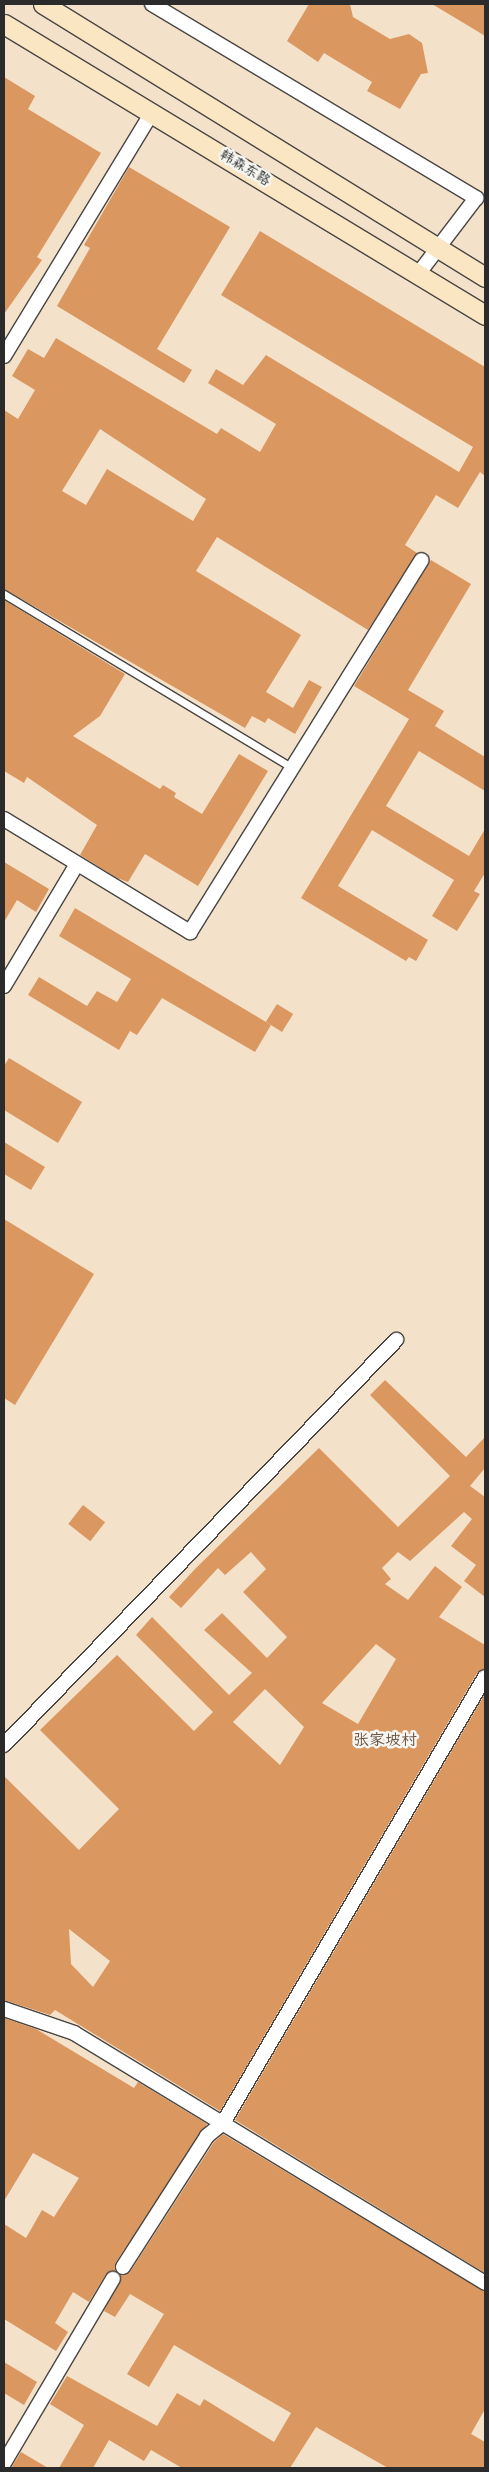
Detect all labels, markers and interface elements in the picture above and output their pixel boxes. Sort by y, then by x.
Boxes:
street label: 韩森东路 [217,146,273,190]
district label: 张家坡村 [353,1730,417,1750]

